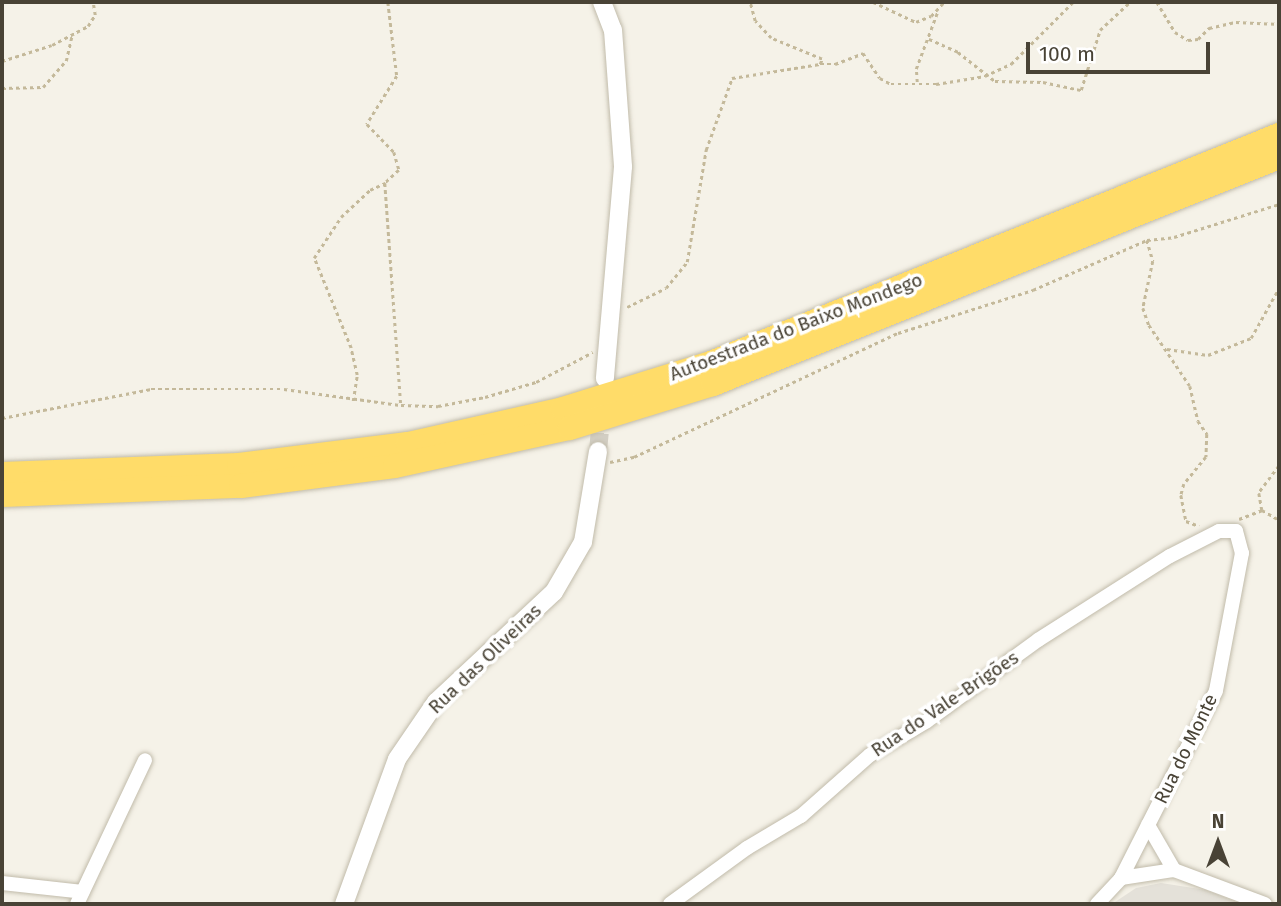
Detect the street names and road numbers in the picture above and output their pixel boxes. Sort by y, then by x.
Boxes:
street label: Autoestrada do Baixo Mondego [666,268,926,386]
street label: Rua das Oliveiras [424,599,546,719]
street label: Rua do Vale-Brigões [867,646,1023,762]
street label: Rua do Monte [1150,690,1222,808]

